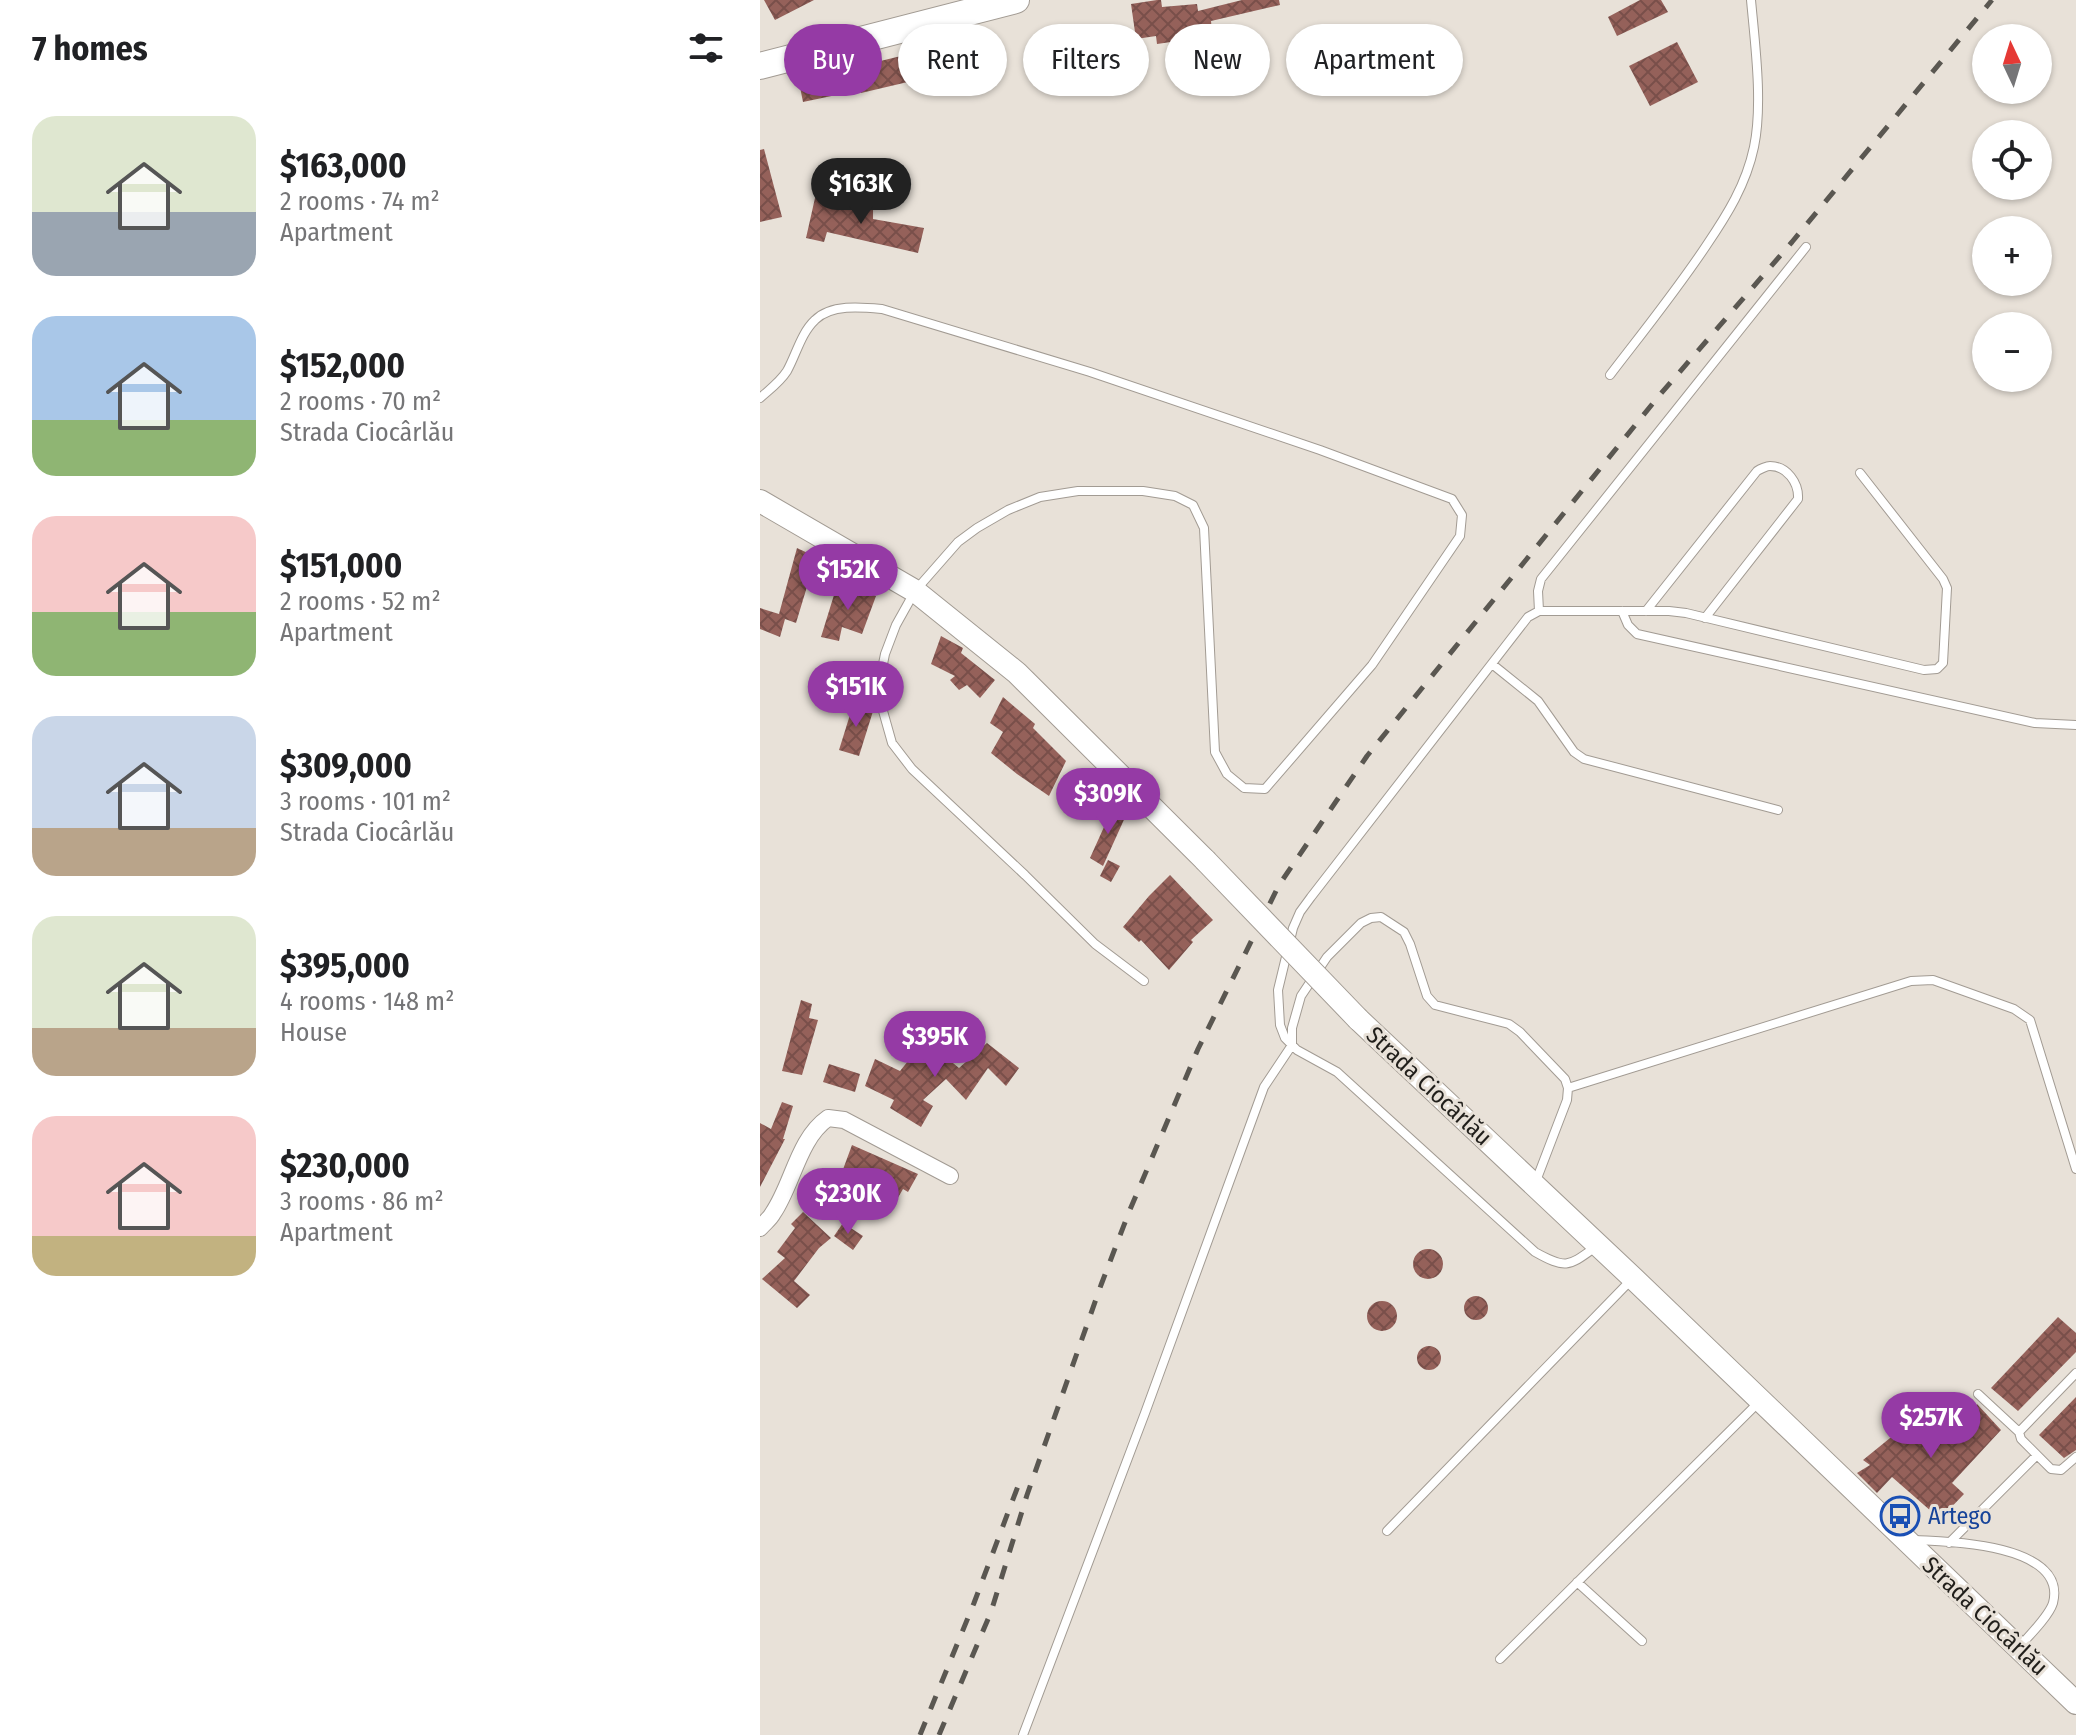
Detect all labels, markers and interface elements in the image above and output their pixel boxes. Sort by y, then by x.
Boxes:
chip: Buy [784,24,882,96]
chip: Rent [898,24,1007,96]
chip: Filters [1023,24,1149,96]
chip: New [1165,24,1270,96]
chip: Apartment [1286,24,1463,96]
north arrow [1972,24,2052,104]
map controls [1972,24,2052,392]
icon: filters [684,26,728,70]
text: 7 homes [32,28,148,69]
button: locate [1972,120,2052,200]
text: $163,000 [280,145,407,186]
icon: home [96,148,192,244]
pin: $163K [805,158,917,226]
text: $163K [829,168,893,199]
text: 2 rooms · 74 m² [280,186,440,217]
button: + [1972,216,2052,296]
text: Apartment [280,217,393,248]
button: − [1972,312,2052,392]
text: $152,000 [280,345,405,386]
icon: home [96,348,192,444]
text: 2 rooms · 70 m² [280,386,441,417]
text: Strada Ciocârlău [280,417,454,448]
pin: $152K [792,544,904,612]
text: $151,000 [280,545,402,586]
icon: home [96,548,192,644]
text: $152K [817,554,879,585]
text: 2 rooms · 52 m² [280,586,441,617]
text: Apartment [280,617,393,648]
pin: $151K [800,661,912,729]
text: $151K [826,671,886,702]
text: $309,000 [280,745,412,786]
icon: home [96,748,192,844]
pin: $309K [1052,768,1164,836]
text: $309K [1074,778,1142,809]
text: 3 rooms · 101 m² [280,786,451,817]
text: Strada Ciocârlău [280,817,454,848]
text: $395,000 [280,945,410,986]
icon: home [96,948,192,1044]
text: 4 rooms · 148 m² [280,986,454,1017]
pin: $395K [879,1011,991,1079]
text: House [280,1017,347,1048]
text: $395K [902,1021,968,1052]
street label: Strada Ciocârlău [1361,1021,1497,1151]
text: $230,000 [280,1145,410,1186]
icon: home [96,1148,192,1244]
pin: $230K [792,1168,904,1236]
text: $230K [815,1178,881,1209]
text: 3 rooms · 86 m² [280,1186,444,1217]
text: Apartment [280,1217,393,1248]
pin: $257K [1875,1392,1987,1460]
text: $257K [1899,1402,1963,1433]
bus stop icon: Artego [1879,1495,1921,1537]
place label: Artego [1928,1502,1992,1530]
street label: Strada Ciocârlău [1917,1551,2053,1681]

